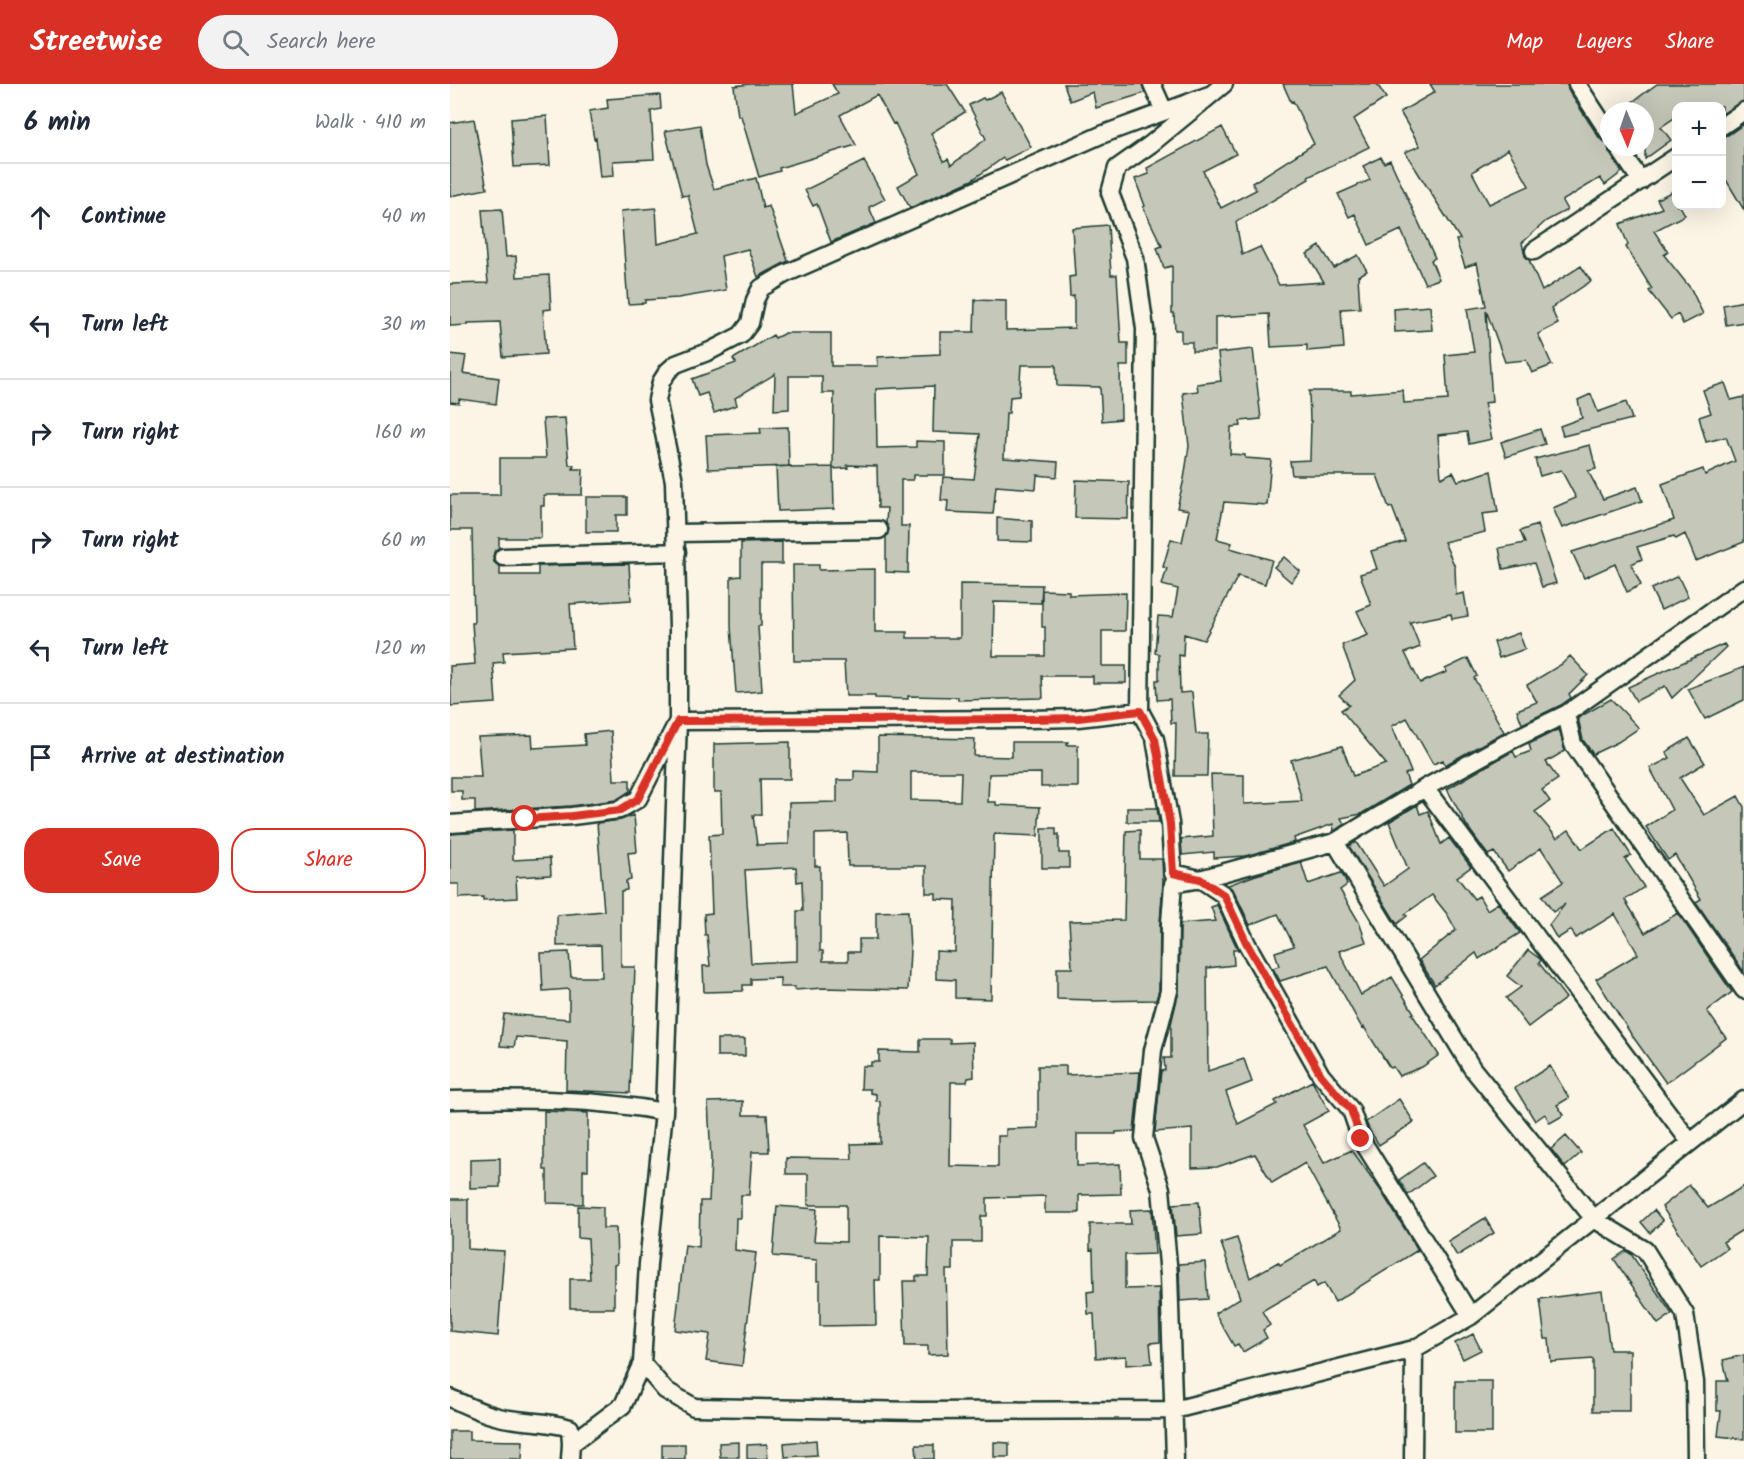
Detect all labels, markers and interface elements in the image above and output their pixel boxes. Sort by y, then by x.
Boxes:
search box [198,15,618,69]
text: Streetwise [30,20,162,65]
text: Search here [267,25,376,60]
icon: search [219,26,252,59]
text: Map [1506,26,1543,59]
text: Layers [1576,26,1632,59]
text: Share [1665,26,1714,59]
text: 6 min [24,102,91,144]
north arrow [1600,102,1654,156]
map controls [1672,102,1726,210]
button: + [1672,102,1726,156]
text: Walk · 410 m [315,107,426,139]
button: − [1672,156,1726,210]
text: Continue [81,200,166,235]
icon: ahead [24,201,57,234]
text: 40 m [381,201,426,233]
text: Turn left [81,308,168,343]
icon: left [24,309,57,342]
text: 30 m [381,309,426,341]
text: Turn right [81,416,179,451]
icon: right [24,417,57,450]
text: 160 m [375,417,426,449]
text: Turn right [81,524,179,559]
icon: right [24,525,57,558]
text: 60 m [381,525,426,557]
text: Turn left [81,632,168,667]
icon: left [24,633,57,666]
text: 120 m [374,633,426,665]
text: Arrive at destination [81,740,284,775]
icon: arrive [24,741,57,774]
route start [511,805,537,831]
button: Save [24,828,219,893]
button: Share [231,828,426,893]
route end [1347,1125,1373,1151]

